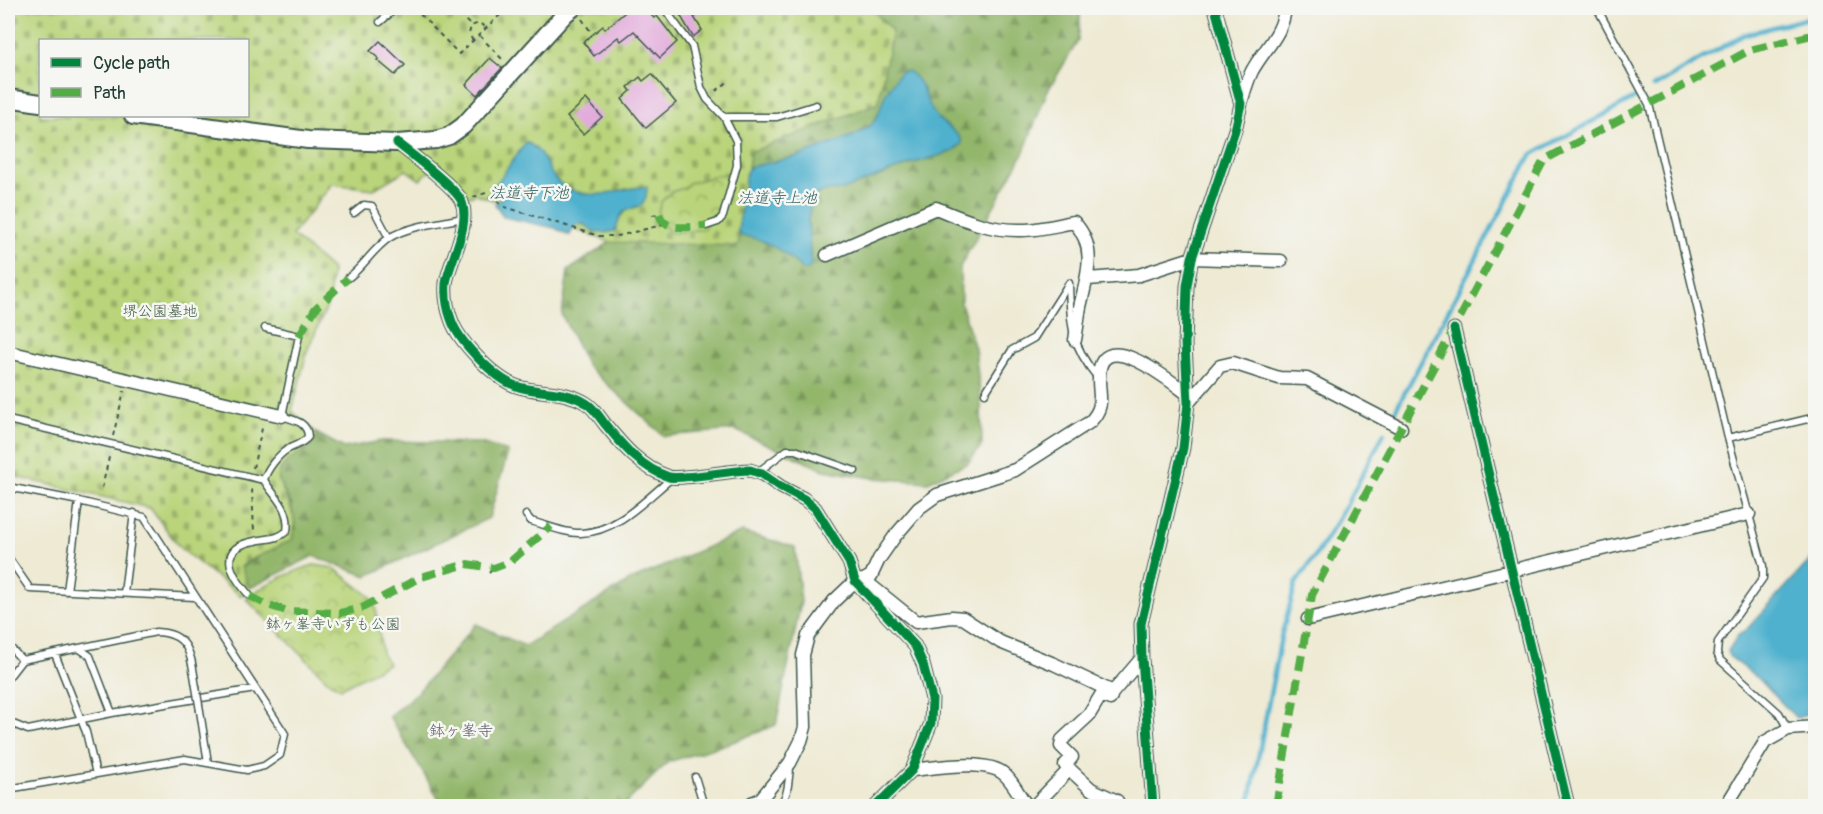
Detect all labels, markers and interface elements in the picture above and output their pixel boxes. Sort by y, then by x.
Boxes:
legend [39,39,249,117]
text: Cycle path [93,52,170,75]
text: Path [93,82,126,105]
water label: 法道寺下池 [489,183,570,203]
water label: 法道寺上池 [737,188,818,208]
park label: 堺公園墓地 [122,302,198,321]
park label: 鉢ヶ峯寺いずも公園 [265,615,401,634]
district label: 鉢ヶ峯寺 [429,721,493,741]

